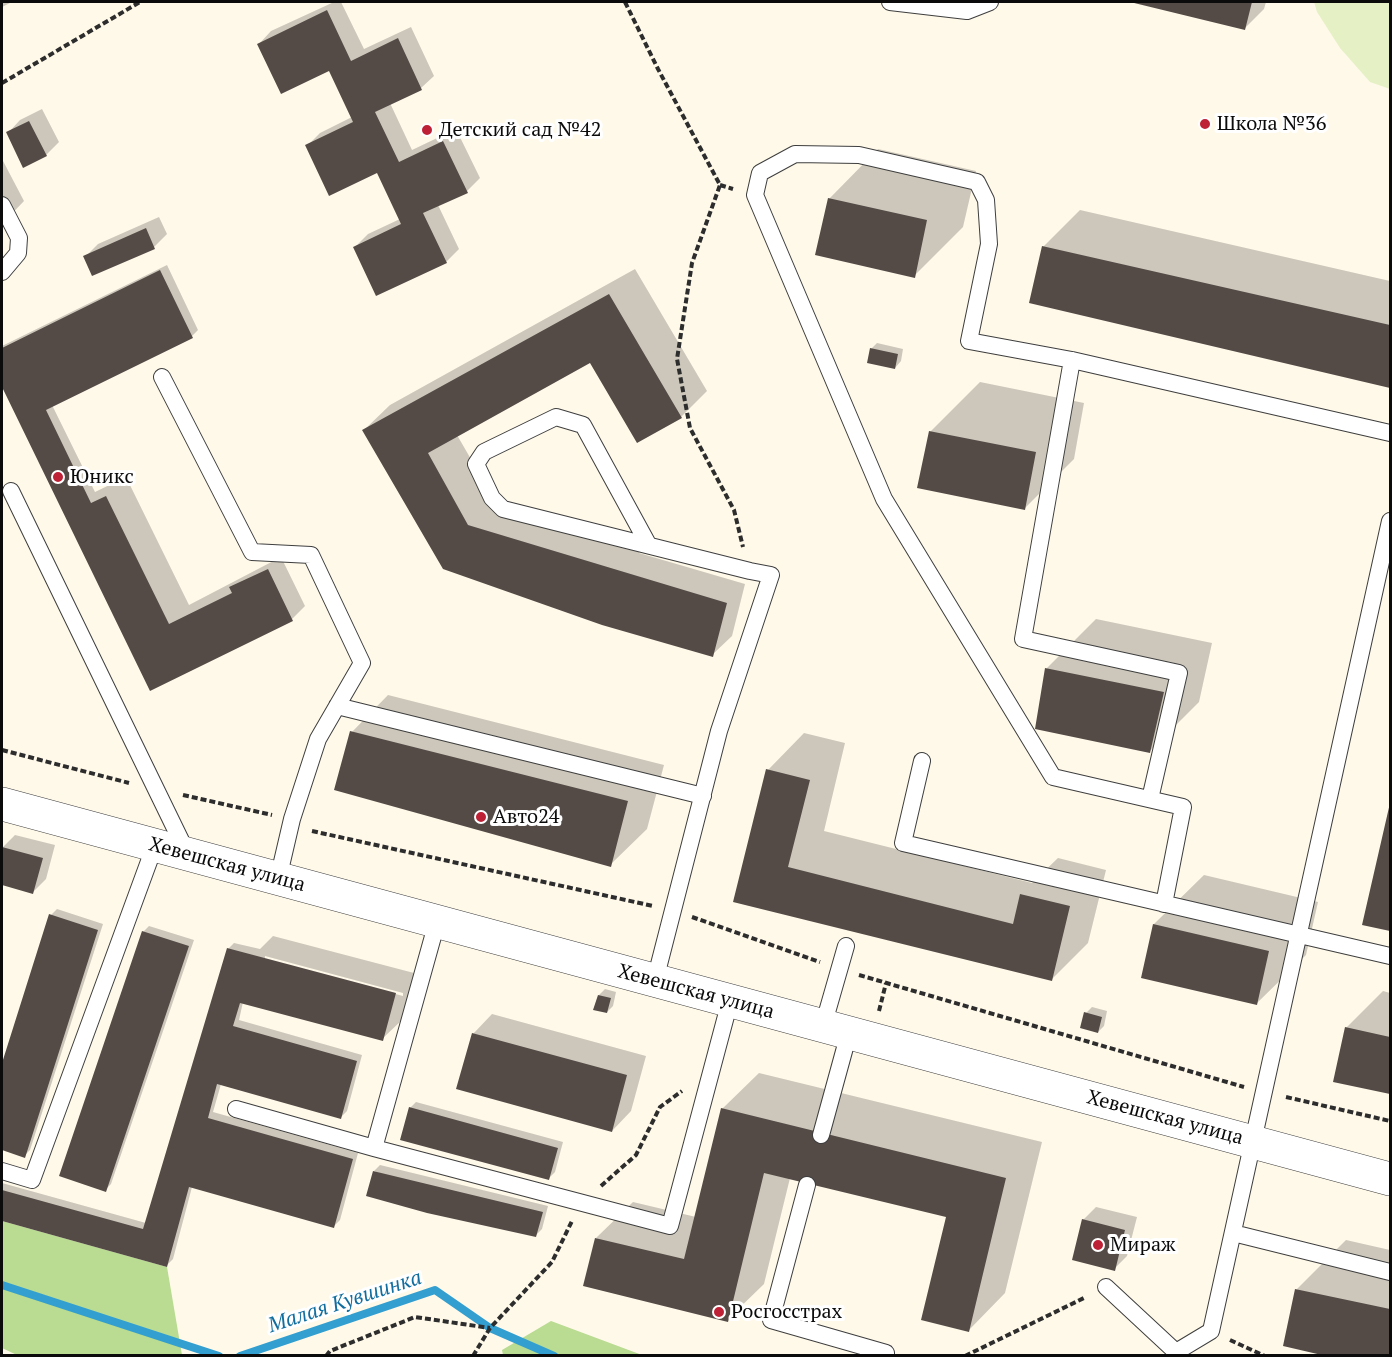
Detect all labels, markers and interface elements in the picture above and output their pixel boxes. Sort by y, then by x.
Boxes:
place label: Школа №36 [1217,112,1326,136]
marker: Школа №36 [1198,117,1212,131]
place label: Детский сад №42 [439,118,601,142]
marker: Детский сад №42 [420,123,434,137]
place label: Юникс [70,465,134,489]
marker: Юникс [51,470,65,484]
place label: Авто24 [493,805,559,829]
marker: Авто24 [474,810,488,824]
street label: Хевешская улица [146,833,308,897]
street label: Хевешская улица [615,960,777,1024]
street label: Хевешская улица [1084,1086,1246,1150]
place label: Мираж [1110,1233,1175,1257]
marker: Мираж [1091,1238,1105,1252]
water label: Малая Кувшинка [265,1265,425,1339]
place label: Росгосстрах [731,1300,842,1324]
marker: Росгосстрах [712,1305,726,1319]

